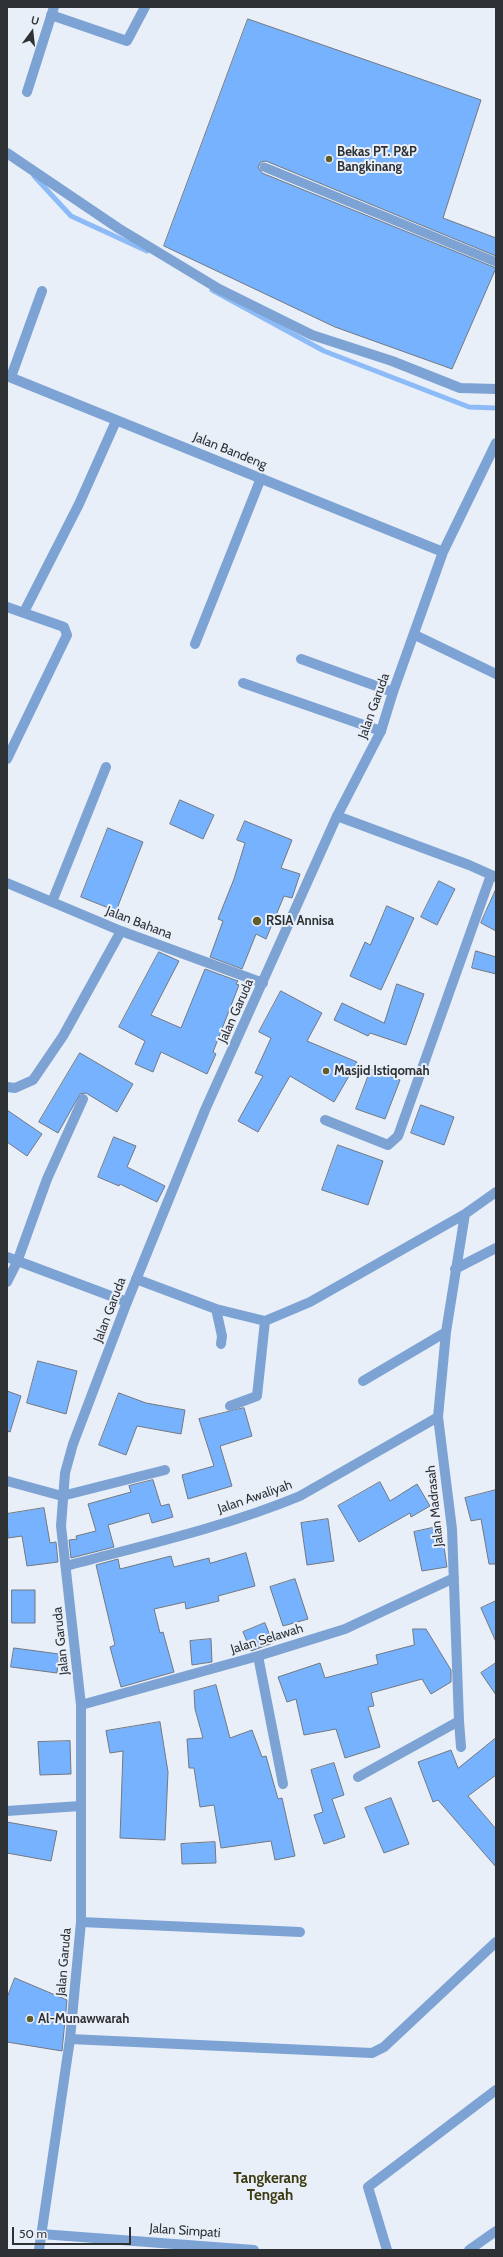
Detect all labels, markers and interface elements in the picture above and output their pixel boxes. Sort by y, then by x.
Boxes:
north arrow [12,12,52,52]
text: U [29,13,41,28]
place label: Bekas PT. P&P Bangkinang [337,144,417,175]
marker: Bekas PT. P&P Bangkinang [324,154,334,164]
street label: Jalan Bandeng [191,429,269,473]
street label: Jalan Garuda [355,671,393,741]
street label: Jalan Bahana [104,903,174,943]
place label: RSIA Annisa [266,913,334,929]
marker: RSIA Annisa [251,915,263,927]
street label: Jalan Garuda [215,977,257,1045]
place label: Masjid Istiqomah [334,1063,430,1079]
marker: Masjid Istiqomah [321,1066,331,1076]
street label: Jalan Garuda [90,1275,130,1345]
street label: Jalan Madrasah [423,1465,447,1547]
street label: Jalan Awaliyah [216,1477,294,1517]
street label: Jalan Garuda [50,1606,72,1676]
street label: Jalan Selawah [229,1621,305,1657]
street label: Jalan Garuda [53,1927,75,1997]
place label: Al-Munawwarah [38,2011,129,2027]
marker: Al-Munawwarah [25,2014,35,2024]
district label: Tangkerang Tengah [233,2170,307,2205]
scale bar [14,2219,133,2245]
street label: Jalan Simpati [149,2221,221,2241]
text: 50 m [19,2226,47,2241]

